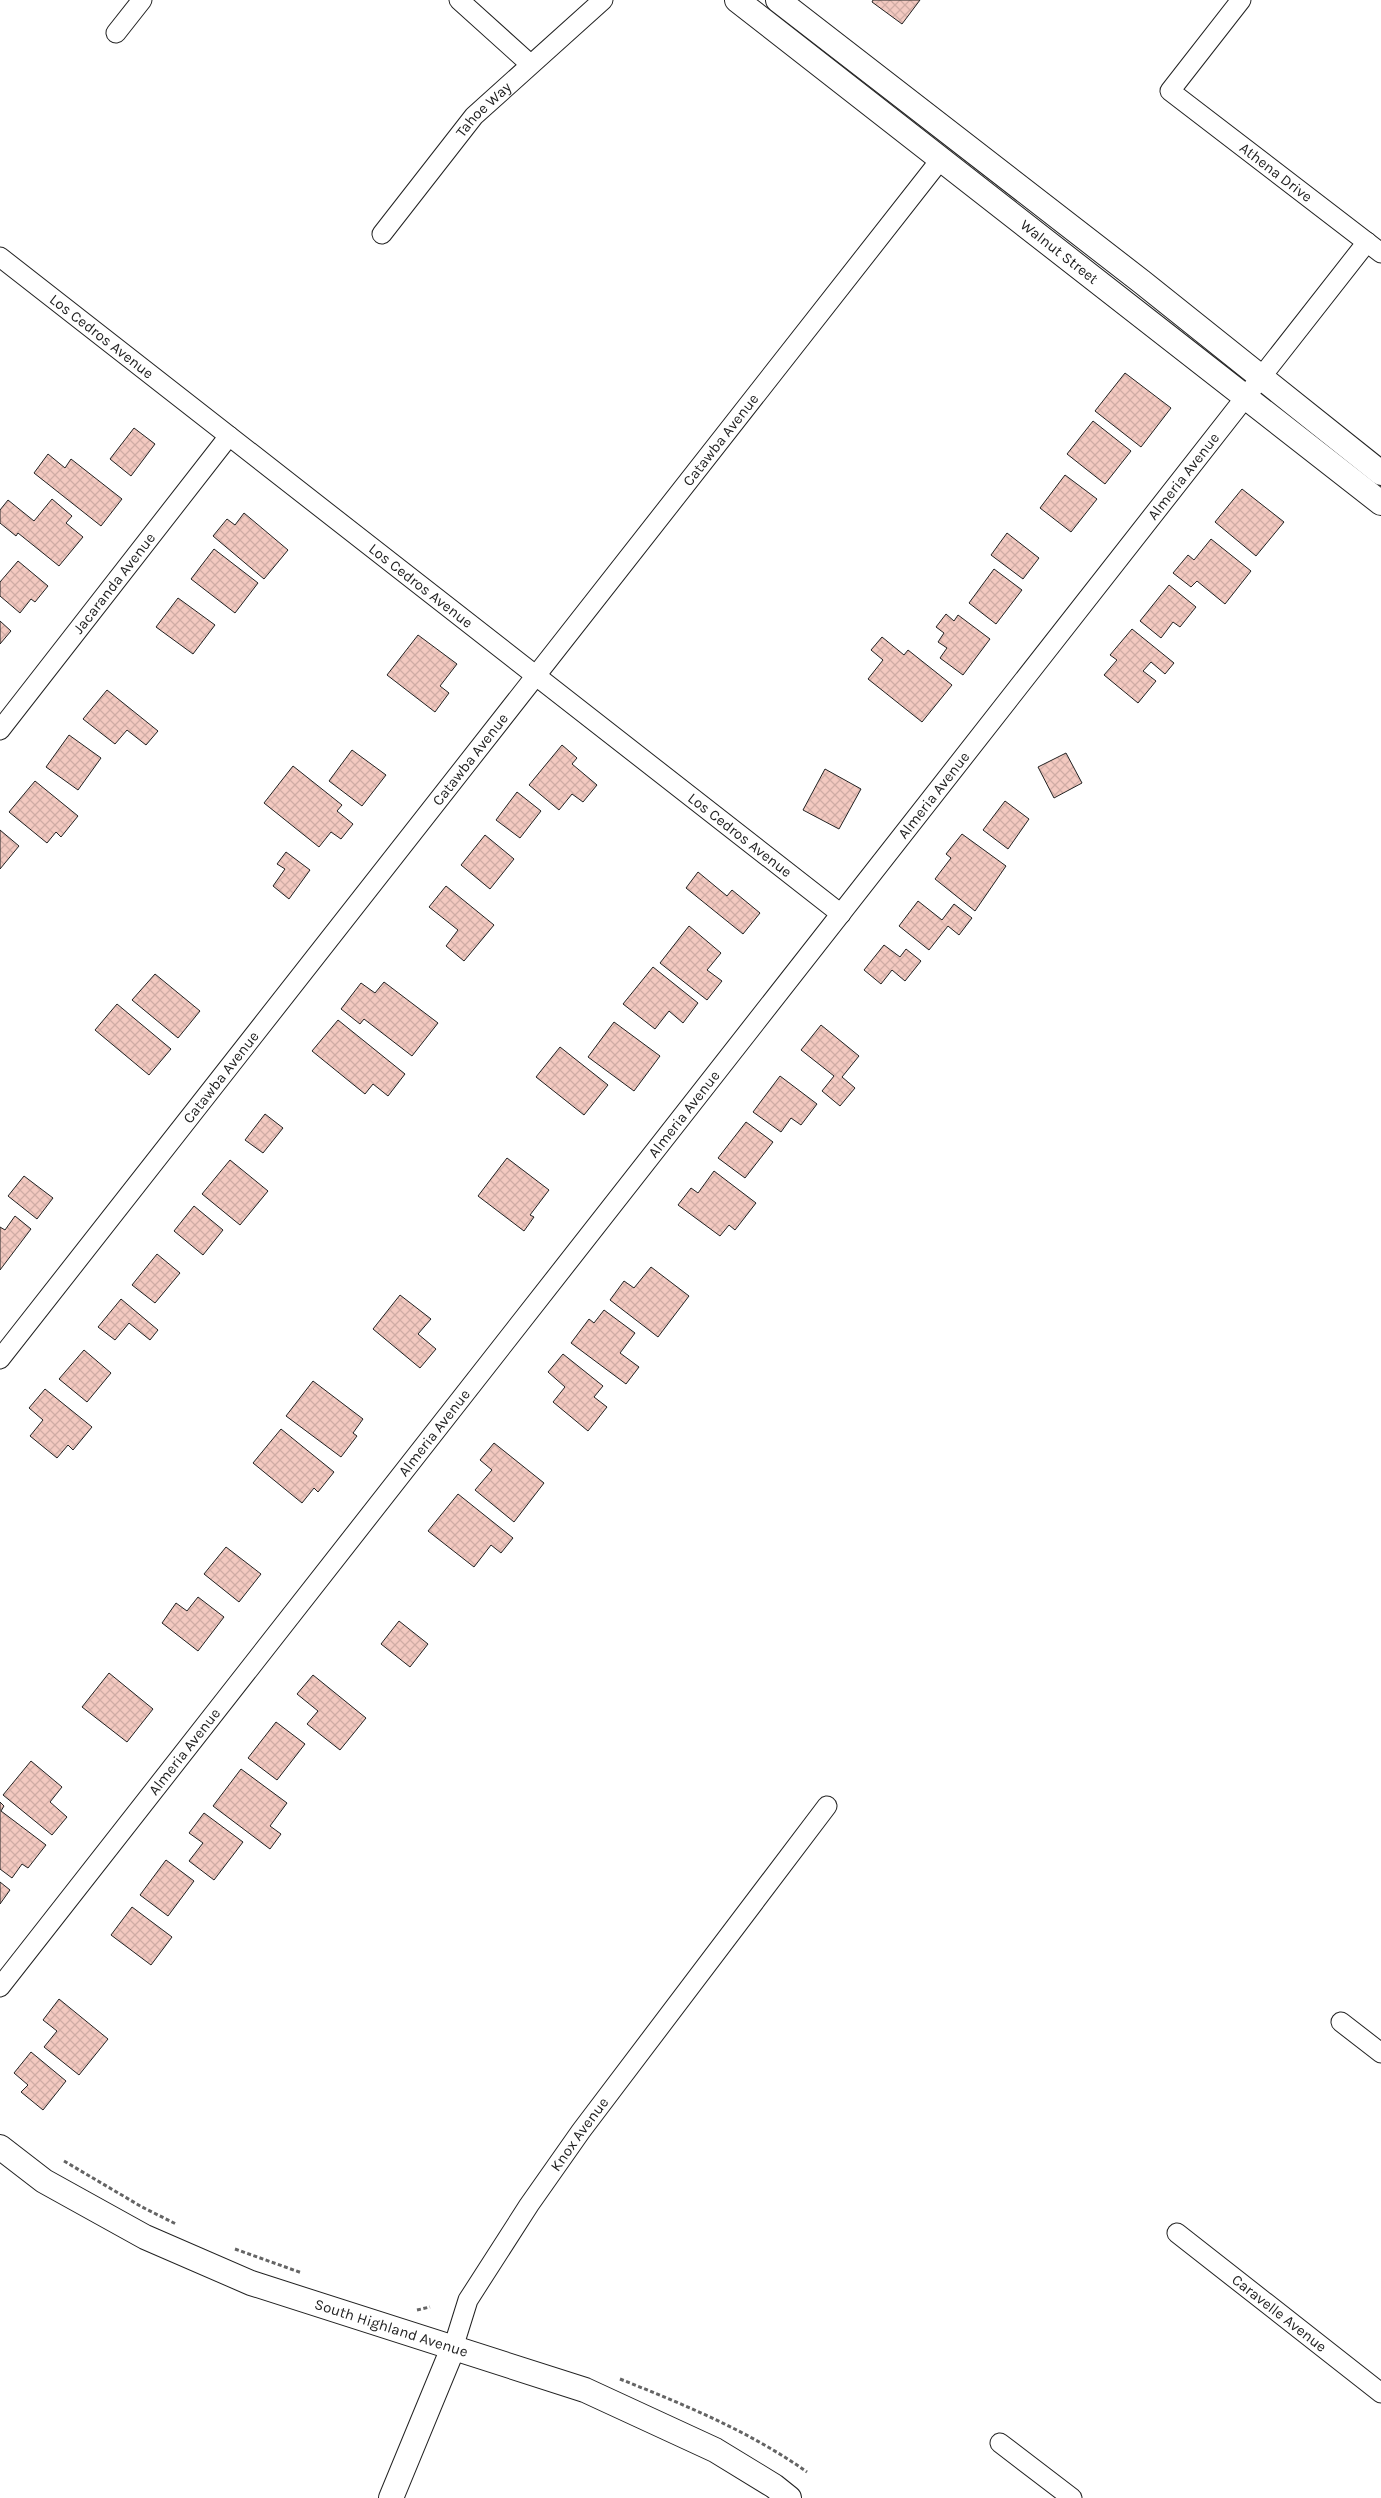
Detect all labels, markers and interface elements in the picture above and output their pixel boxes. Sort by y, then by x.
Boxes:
street label: Tahoe Way [452,78,515,141]
street label: Athena Drive [1236,139,1316,206]
street label: Walnut Street [1017,216,1102,288]
street label: Los Cedros Avenue [46,290,157,383]
street label: Catawba Avenue [679,390,762,490]
street label: Almeria Avenue [1144,429,1223,524]
street label: Jacaranda Avenue [69,529,159,637]
street label: Los Cedros Avenue [365,540,476,632]
street label: Catawba Avenue [428,710,512,809]
street label: Almeria Avenue [894,748,973,842]
street label: Los Cedros Avenue [684,789,796,881]
street label: Catawba Avenue [179,1028,263,1127]
street label: Almeria Avenue [644,1067,724,1161]
street label: Almeria Avenue [394,1386,474,1480]
street label: Almeria Avenue [145,1704,224,1799]
street label: Knox Avenue [547,2094,612,2175]
street label: Caravelle Avenue [1228,2271,1330,2356]
street label: South Highland Avenue [312,2295,470,2361]

